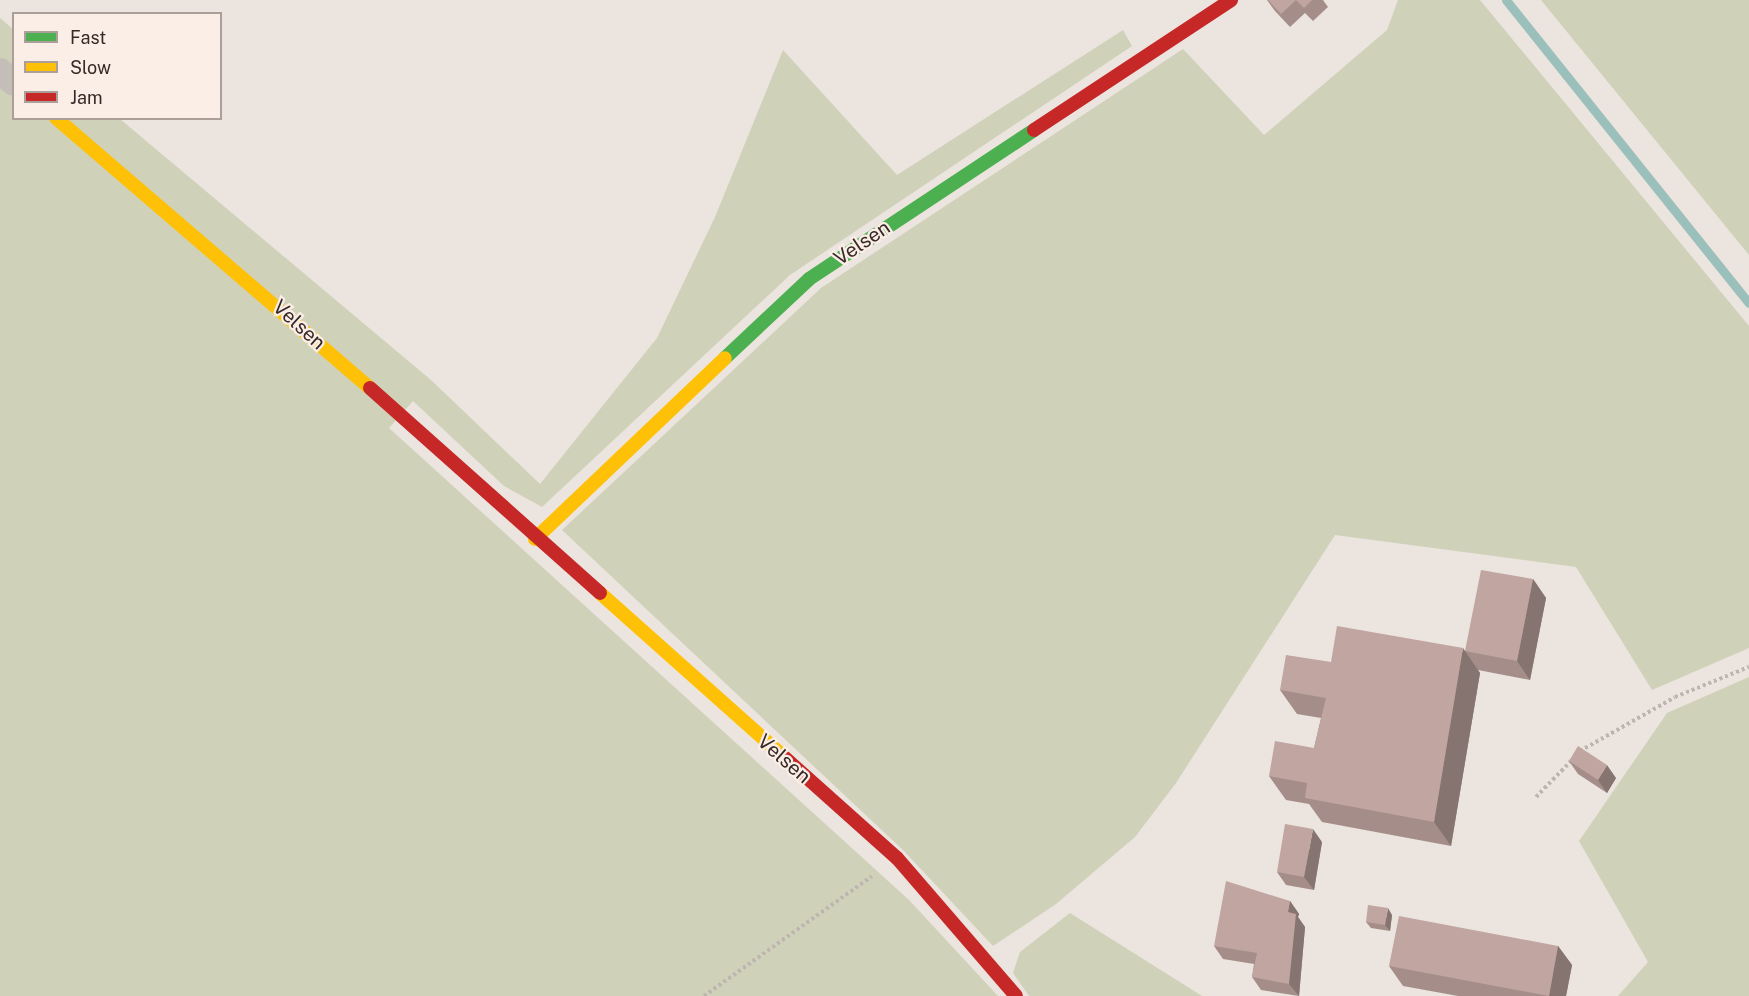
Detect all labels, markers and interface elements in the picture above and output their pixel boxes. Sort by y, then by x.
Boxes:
legend [12,12,222,120]
text: Fast [70,27,106,48]
text: Slow [70,57,111,78]
text: Jam [70,87,103,108]
street label: Velsen [829,216,895,270]
street label: Velsen [268,295,330,355]
street label: Velsen [752,729,816,789]

